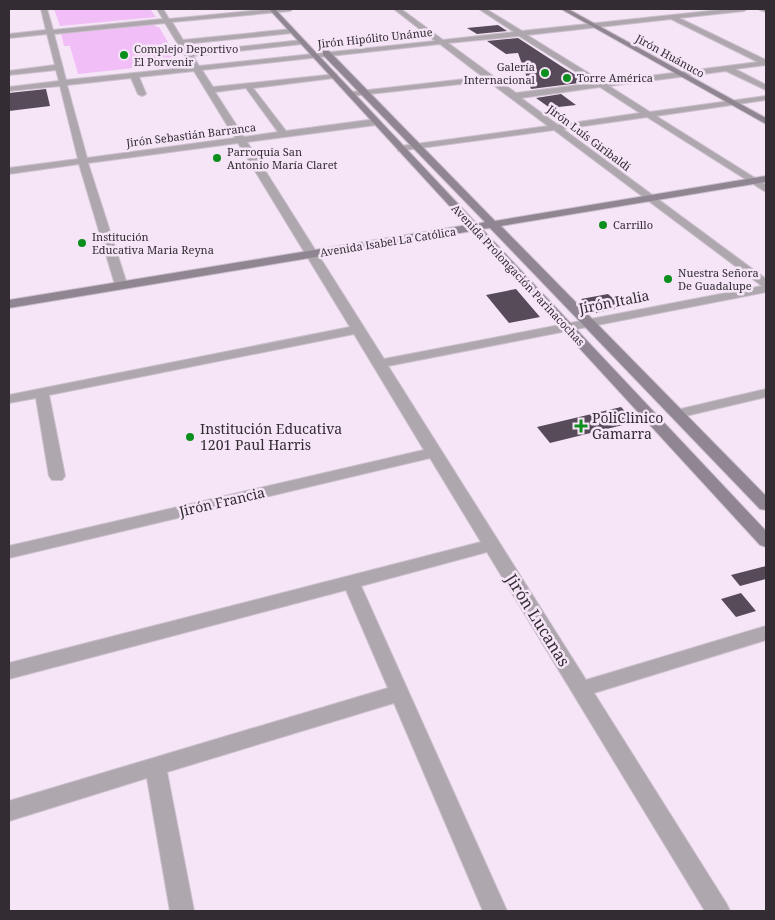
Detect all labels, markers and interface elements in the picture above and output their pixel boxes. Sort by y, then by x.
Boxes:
street label: Jirón Hipólito Unánue [316,24,433,51]
street label: Jirón Huánuco [632,30,707,81]
place label: Complejo Deportivo El Porvenir [134,41,238,69]
marker: Complejo Deportivo El Porvenir [118,49,130,61]
place label: Galería Internacional [464,59,536,87]
marker: Galería Internacional [539,67,551,79]
place label: Torre América [577,70,653,85]
marker: Torre América [561,72,573,84]
street label: Jirón Luís Giribaldi [544,101,634,174]
street label: Jirón Sebastián Barranca [124,119,257,150]
place label: Parroquia San Antonio María Claret [227,144,338,172]
marker: Parroquia San Antonio María Claret [211,152,223,164]
street label: Avenida Prolongación Parinacochas [449,201,588,349]
place label: Carrillo [613,217,653,232]
marker: Carrillo [597,219,609,231]
street label: Avenida Isabel La Católica [319,223,457,260]
place label: Institución Educativa Maria Reyna [92,229,214,257]
marker: Institución Educativa Maria Reyna [76,237,88,249]
place label: Nuestra Señora De Guadalupe [678,265,759,293]
marker: Nuestra Señora De Guadalupe [662,273,674,285]
street label: Jirón Italia [576,285,651,318]
place label: PoliClinico Gamarra [592,408,663,443]
place label: Institución Educativa 1201 Paul Harris [200,419,342,454]
marker: PoliClinico Gamarra [574,419,588,433]
marker: Institución Educativa 1201 Paul Harris [184,431,196,443]
street label: Jirón Francia [176,482,267,521]
street label: Jirón Lucanas [500,569,575,671]

